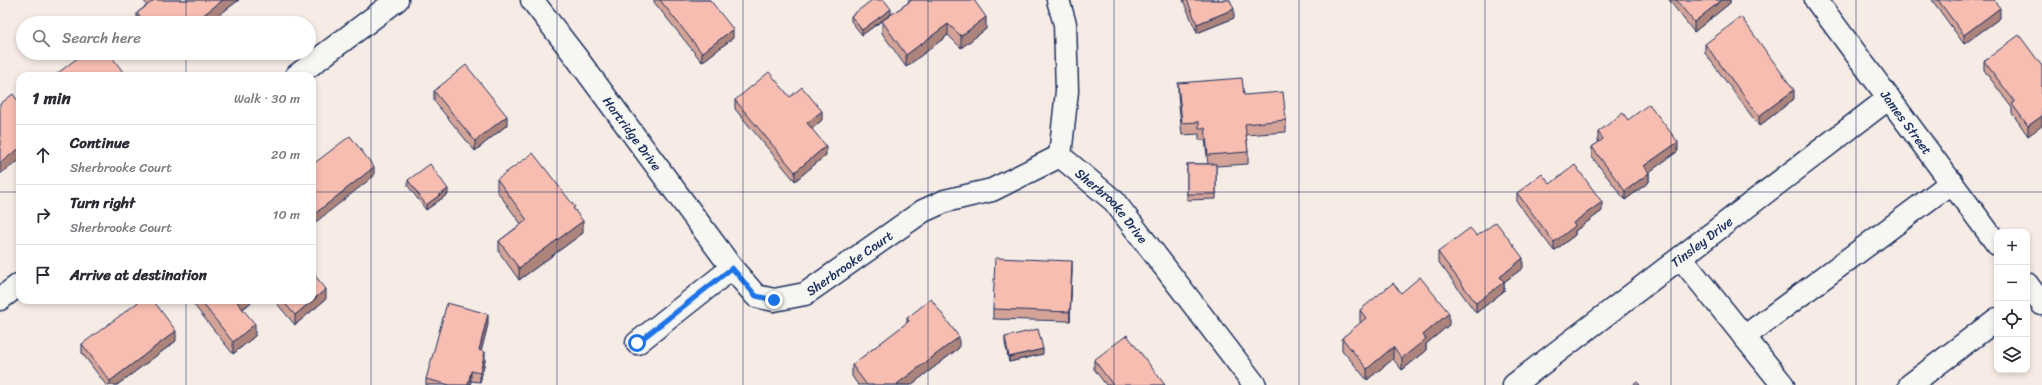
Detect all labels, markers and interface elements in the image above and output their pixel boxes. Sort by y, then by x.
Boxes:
search box [16,16,316,60]
text: Search here [62,25,141,51]
icon: search [30,27,52,49]
text: 1 min [32,83,71,113]
street label: James Street [1874,84,1939,160]
text: Walk · 30 m [234,87,300,110]
street label: Hartridge Drive [597,91,668,176]
text: Continue [70,130,130,156]
text: 20 m [271,143,300,166]
icon: ahead [32,144,54,166]
text: Sherbrooke Court [70,156,172,179]
street label: Sherbrooke Drive [1070,162,1154,248]
text: Turn right [70,190,135,216]
text: 10 m [273,203,300,226]
icon: right [32,204,54,226]
street label: Tinsley Drive [1665,210,1738,273]
text: Sherbrooke Court [70,216,172,239]
street label: Sherbrooke Court [801,224,898,302]
map controls [1994,229,2030,373]
button: + [1994,229,2030,265]
text: Arrive at destination [70,262,207,288]
icon: arrive [32,264,54,286]
button: − [1994,265,2030,301]
route end [765,291,783,309]
button: locate [1994,301,2030,337]
route start [628,334,646,352]
button: layers [1994,337,2030,373]

